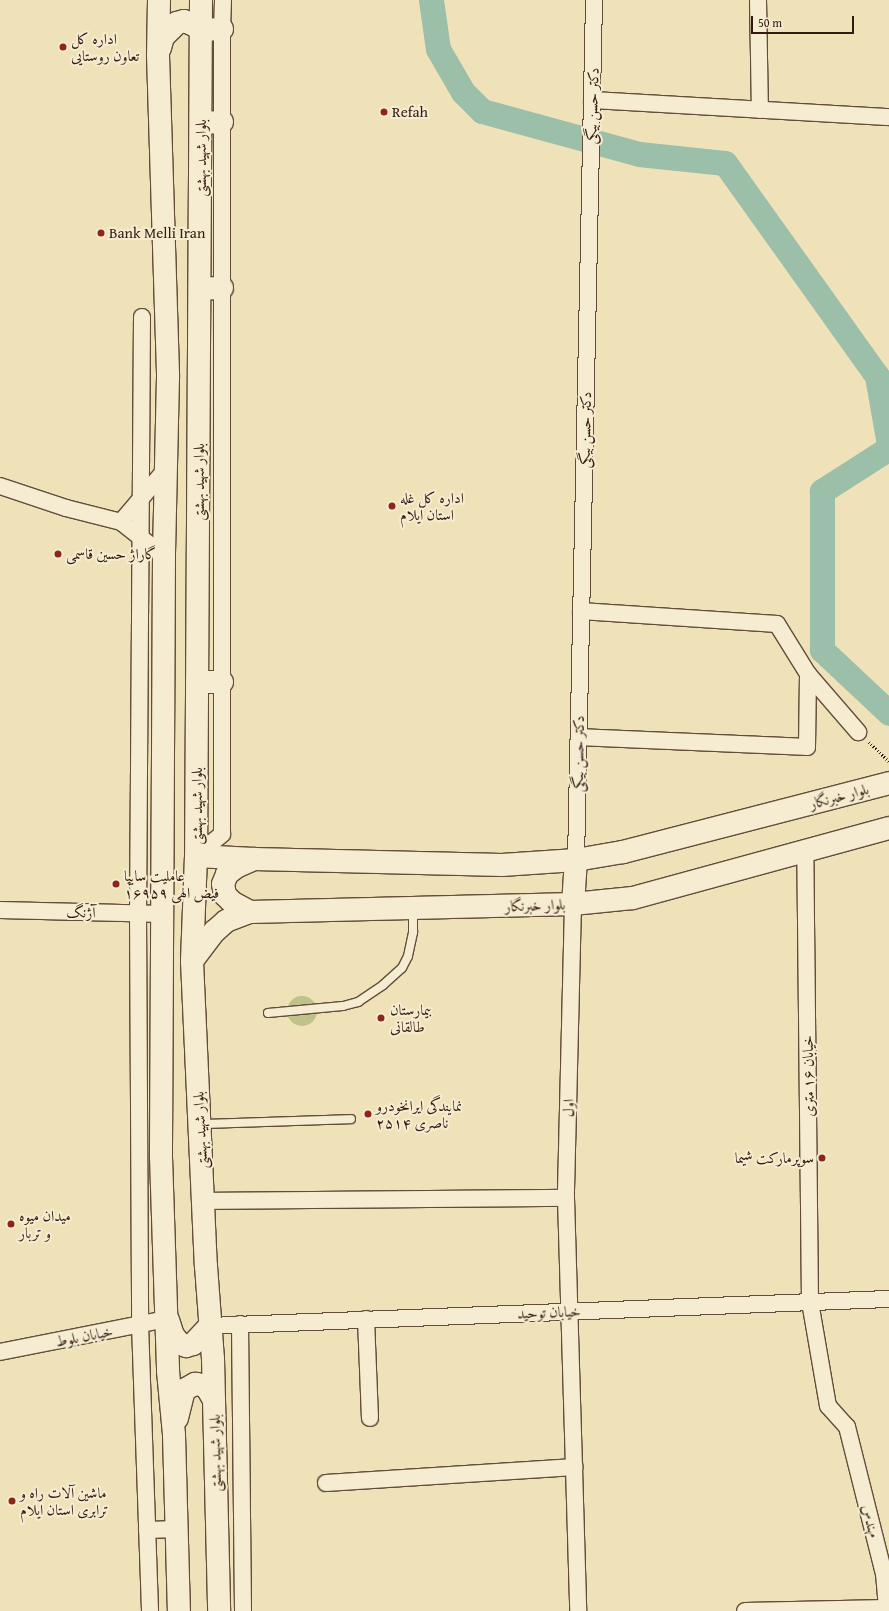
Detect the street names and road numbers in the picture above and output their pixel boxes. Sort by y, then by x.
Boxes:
street label: دکتر حسن بیگی [582,67,602,145]
street label: بلوار شهید بهشتی [192,119,210,197]
street label: دکتر حسن بیگی [575,391,595,469]
street label: بلوار شهید بهشتی [190,443,208,521]
street label: دکتر حسن بیگی [568,715,588,793]
street label: بلوار شهید بهشتی [188,767,206,845]
street label: بلوار خبرنگار [807,779,871,813]
street label: بلوار خبرنگار [504,895,566,915]
street label: آژنگ [66,903,96,921]
street label: خیابان ۱۶ متری [798,1035,818,1117]
street label: بلوار شهید بهشتی [189,1091,211,1169]
street label: اول [559,1099,577,1117]
street label: خیابان توحید [517,1302,581,1322]
street label: خیابان بلوط [54,1322,114,1350]
street label: بلوار شهید بهشتی [205,1414,225,1492]
street label: مهندس [858,1503,884,1539]

